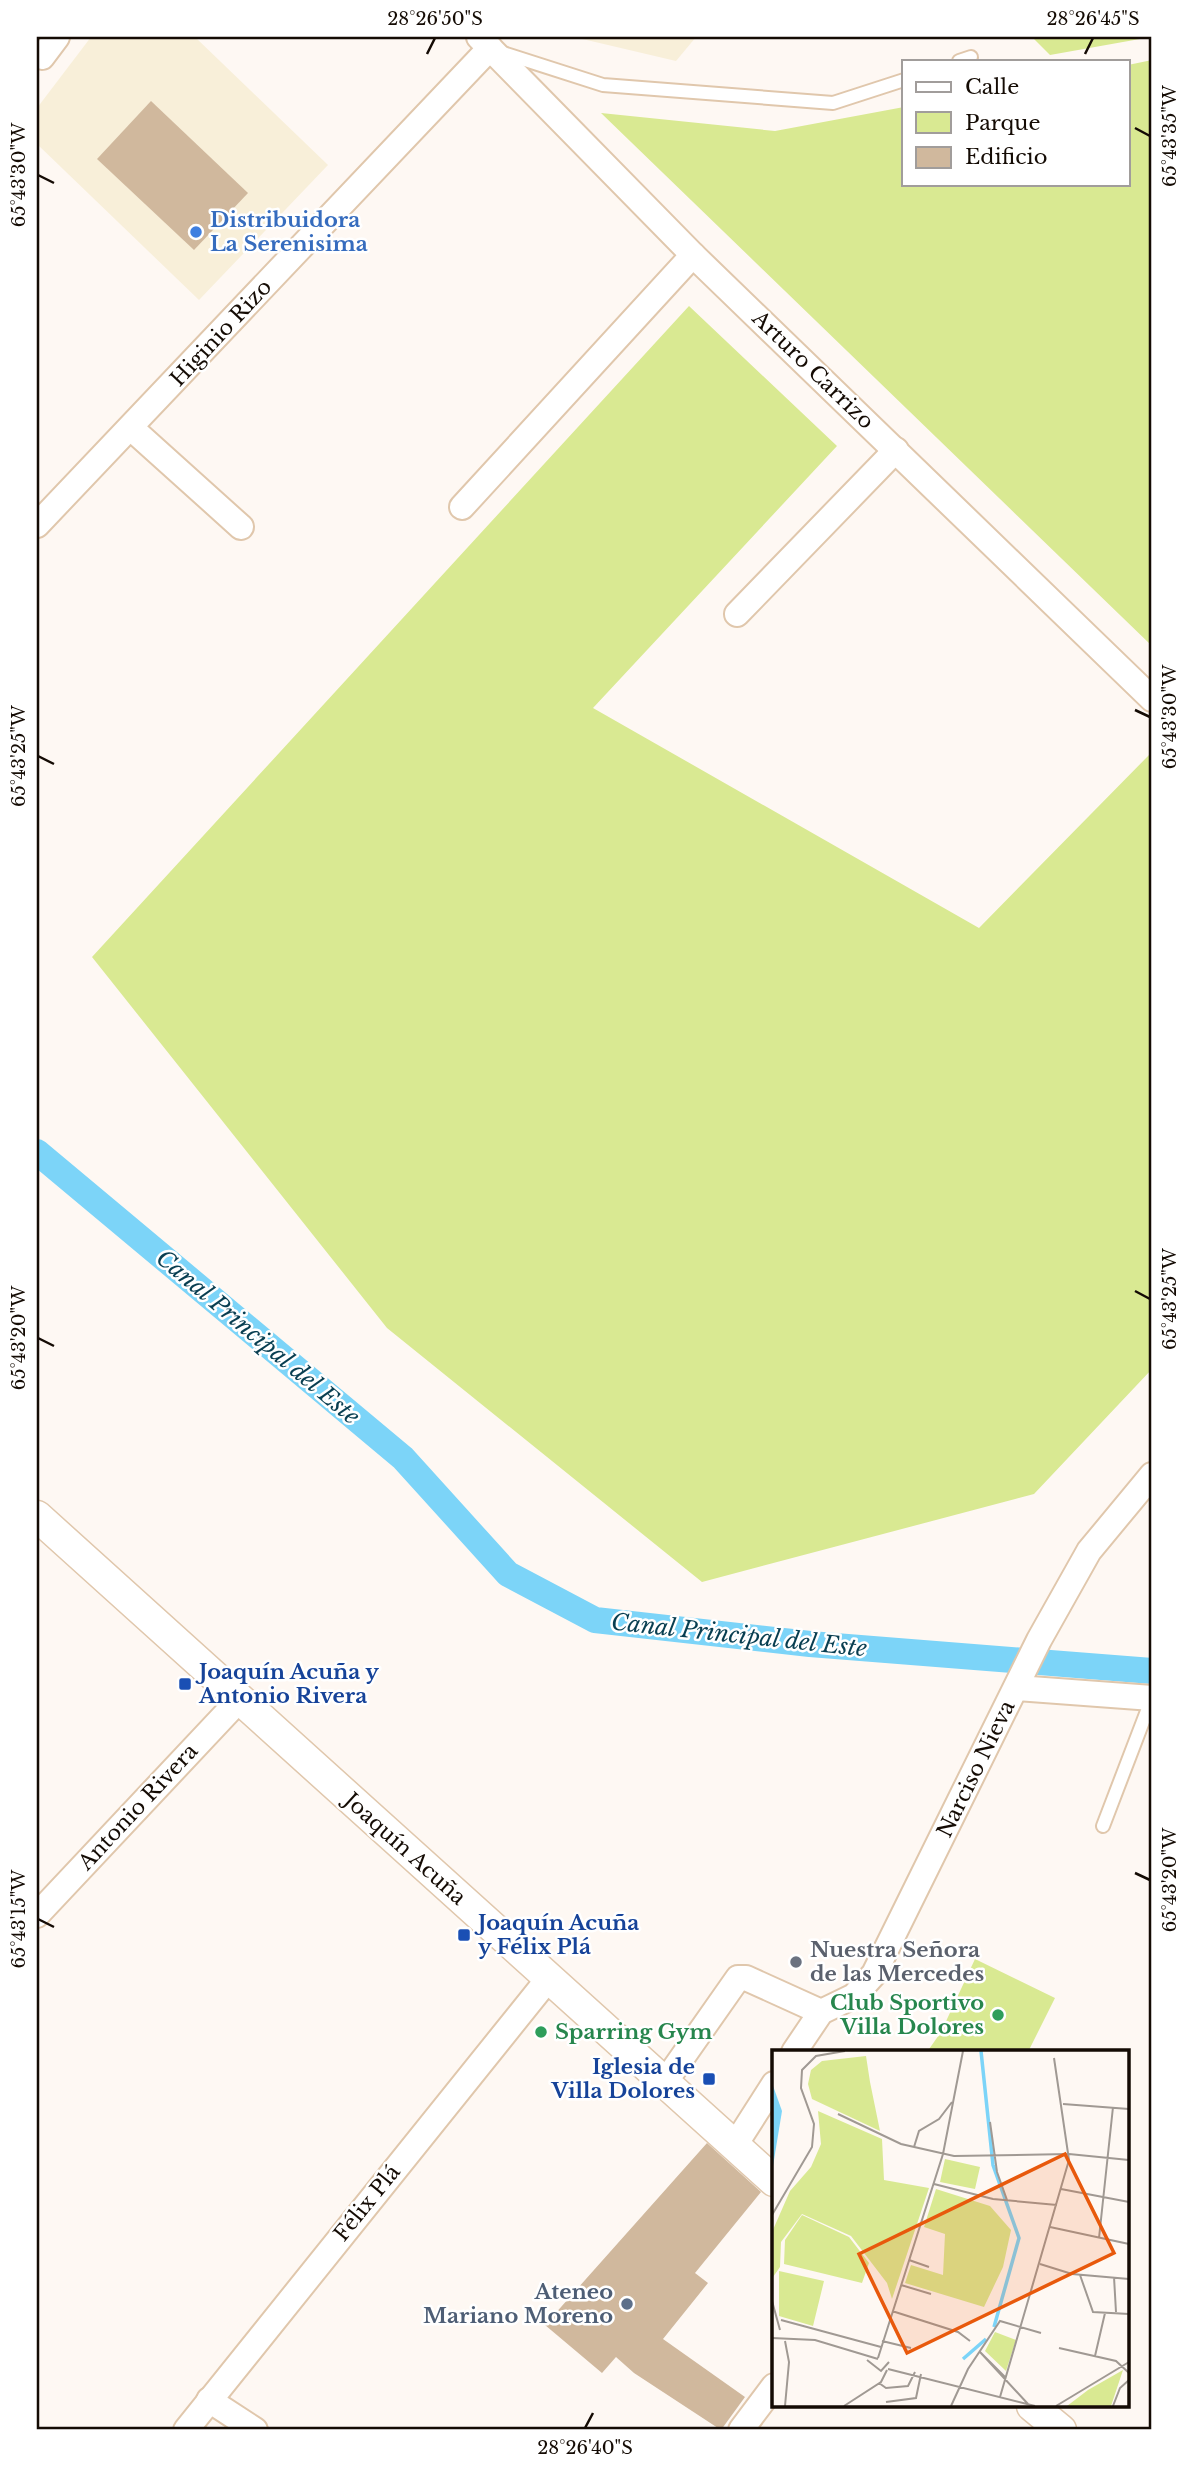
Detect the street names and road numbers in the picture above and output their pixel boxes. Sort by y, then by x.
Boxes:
street label: Higinio Rizo [165,274,277,392]
street label: Arturo Carrizo [746,305,879,435]
street label: Narciso Nieva [932,1696,1021,1842]
street label: Antonio Rivera [72,1738,203,1876]
street label: Joaquín Acuña [336,1785,472,1911]
street label: Félix Plá [328,2159,406,2246]

